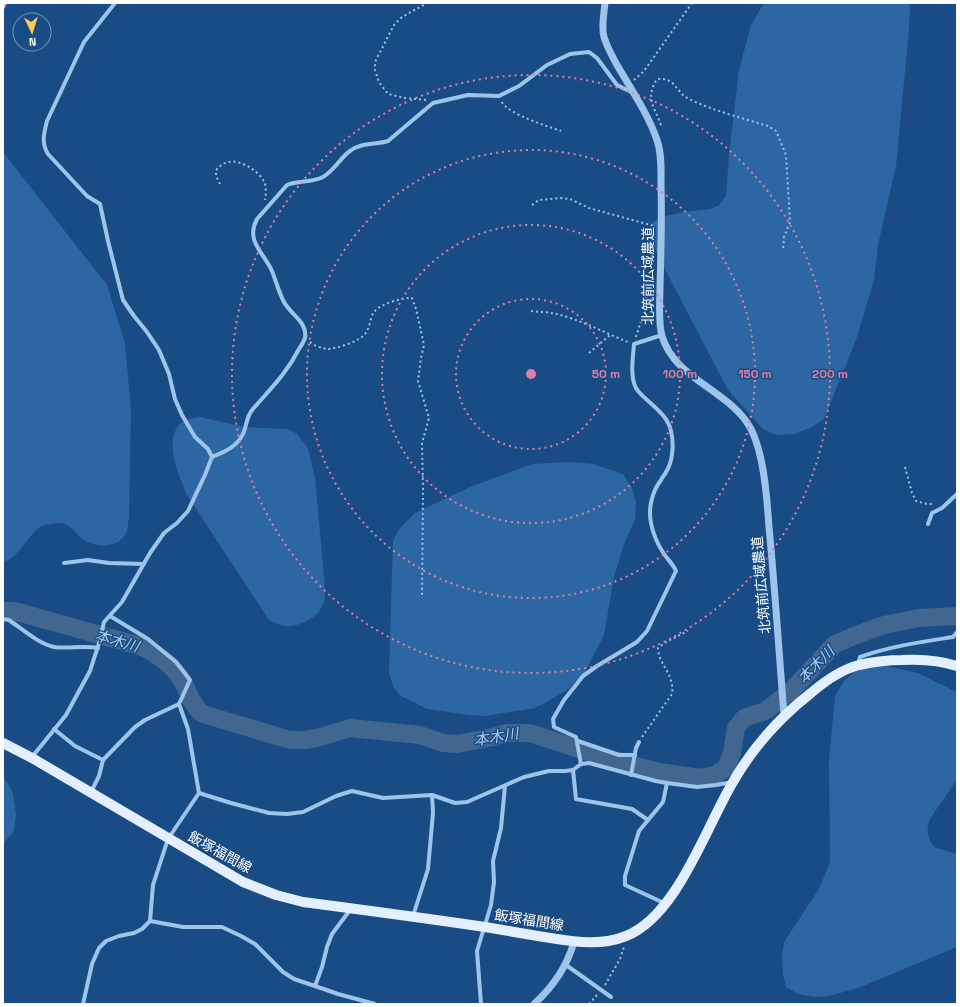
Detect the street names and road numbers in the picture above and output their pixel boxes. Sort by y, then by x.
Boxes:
street label: 北筑前広域農道 [639,227,657,325]
street label: 北筑前広域農道 [748,535,774,635]
street label: 飯塚福間線 [185,827,255,877]
street label: 飯塚福間線 [493,906,565,934]

